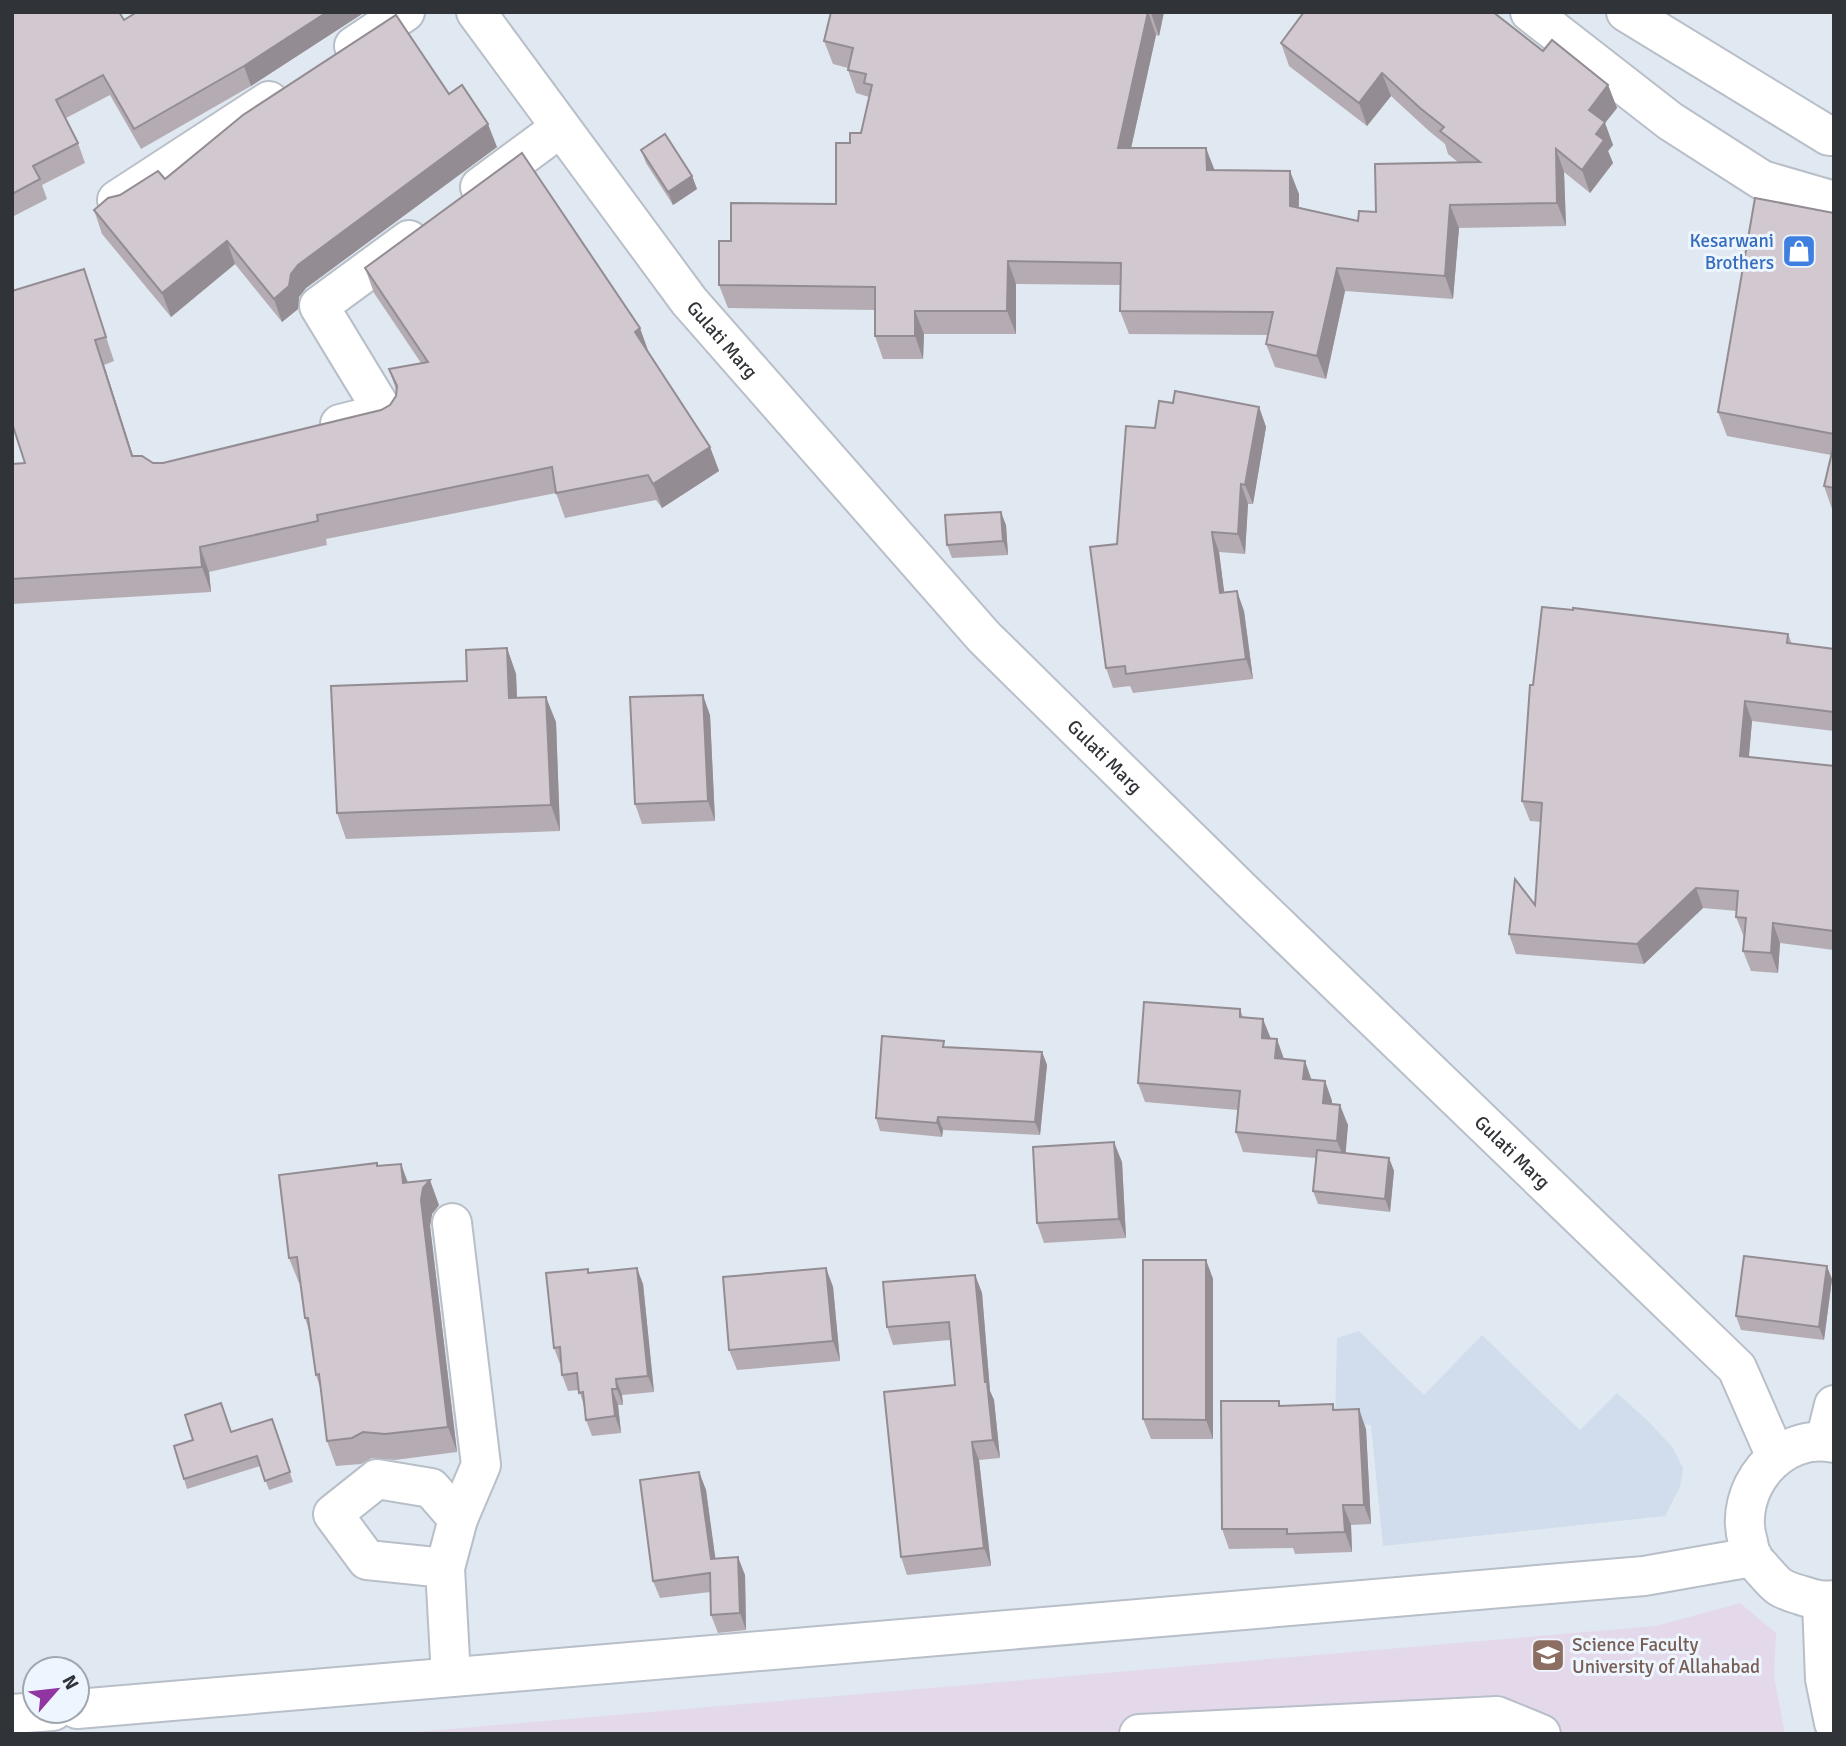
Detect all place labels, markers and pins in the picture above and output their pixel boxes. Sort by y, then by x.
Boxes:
place label: Kesarwani Brothers [1689,229,1774,275]
shop icon: Kesarwani Brothers [1780,232,1818,270]
place label: Science Faculty University of Allahabad [1572,1633,1760,1679]
school or university icon: Science Faculty University of Allahabad [1529,1636,1567,1674]

